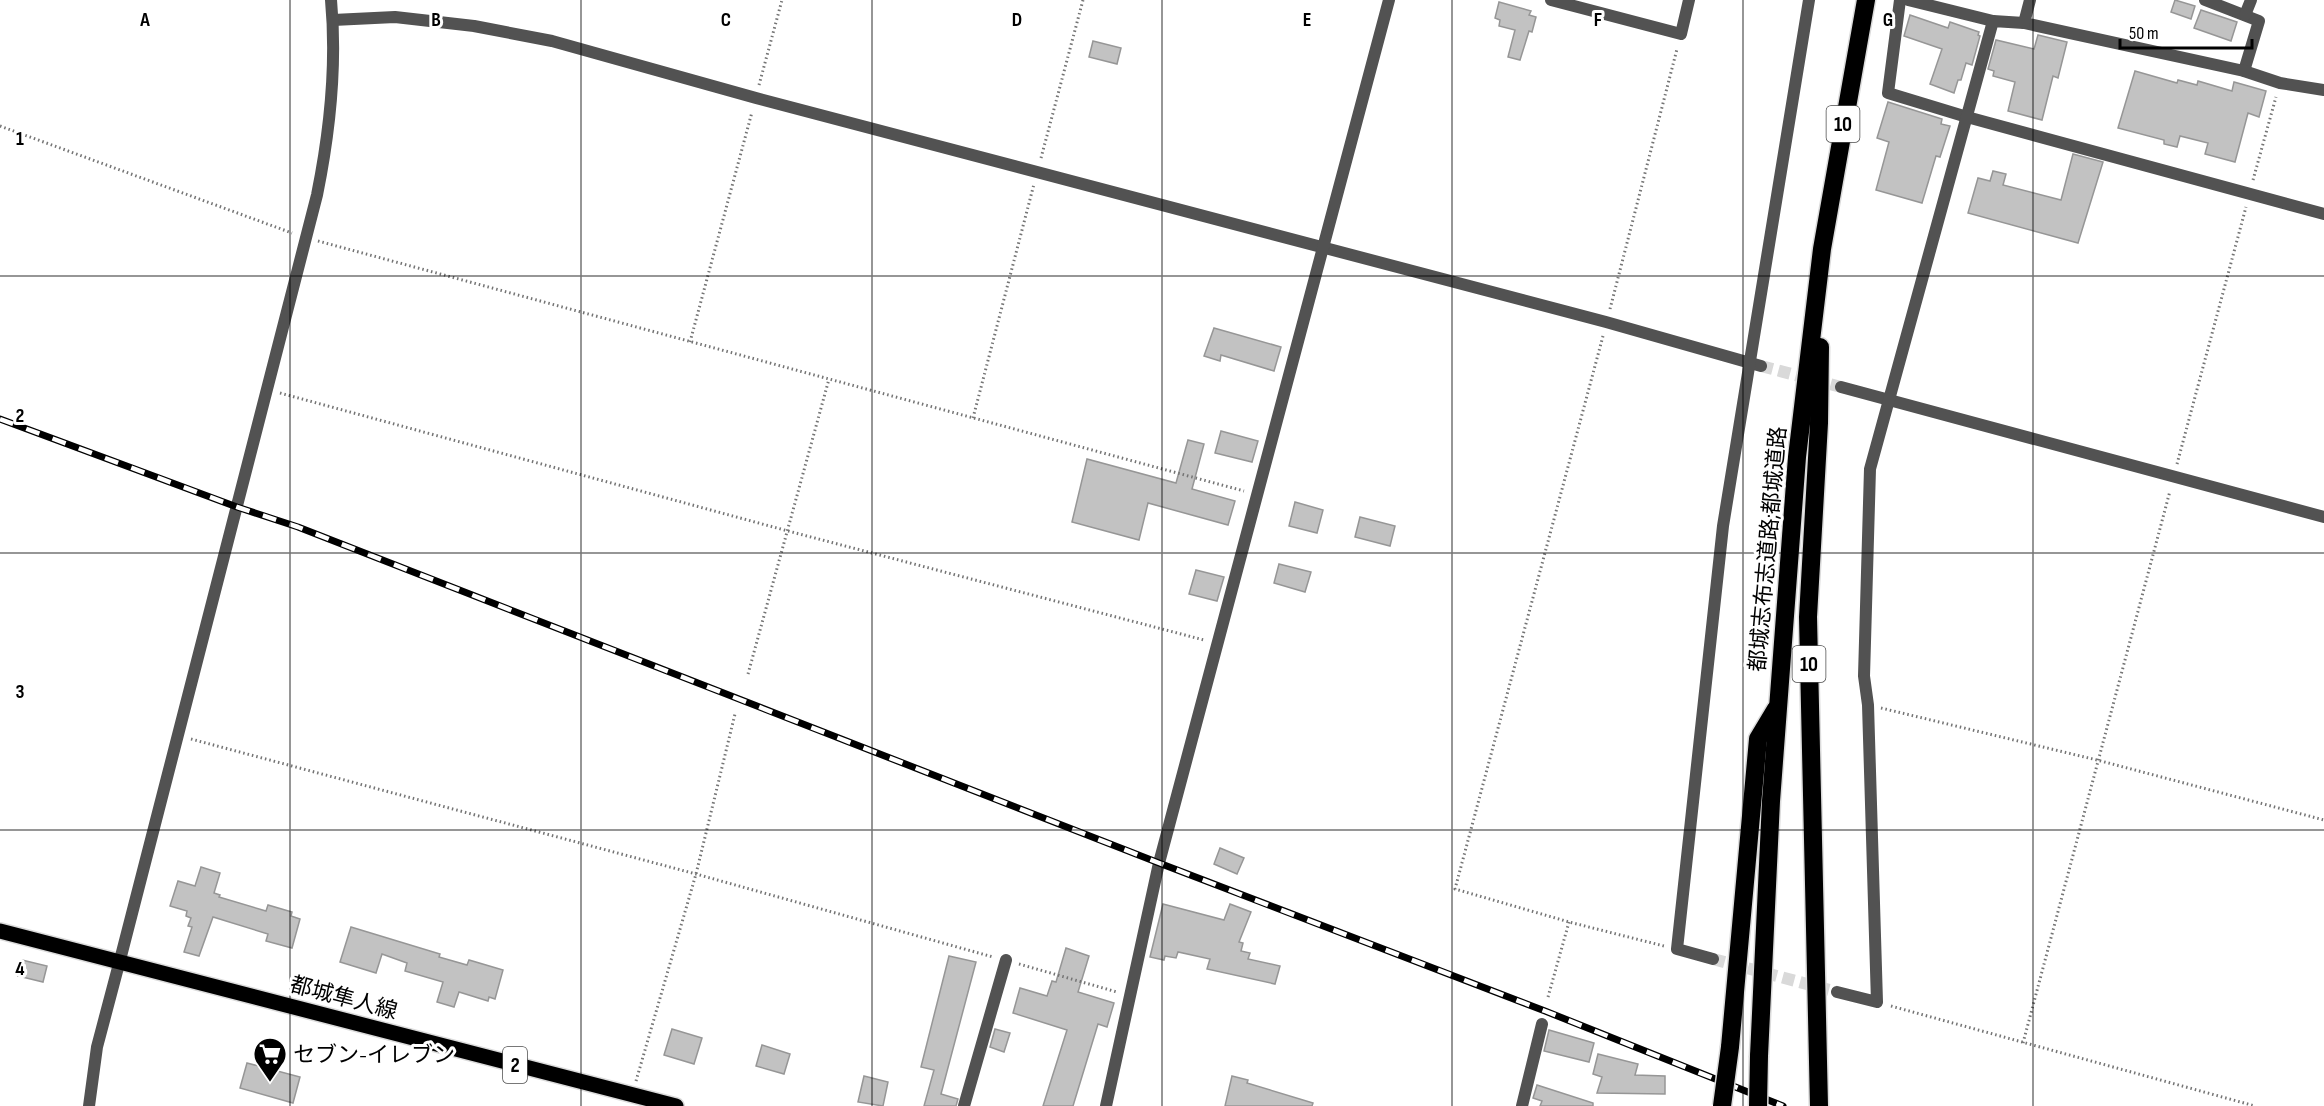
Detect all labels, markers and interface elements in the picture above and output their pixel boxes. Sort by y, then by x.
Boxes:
text: A [139,8,150,32]
text: B [431,8,441,32]
text: C [721,8,731,32]
text: D [1012,8,1022,32]
text: E [1303,8,1311,32]
text: F [1594,8,1602,32]
text: G [1883,8,1893,32]
scale bar [2120,12,2252,50]
text: 50 m [2129,23,2159,44]
road number: 10 [1826,106,1860,142]
text: 1 [16,127,24,151]
text: 2 [16,404,24,428]
street label: 都城志布志道路;都城道路 [1744,425,1793,673]
road number: 10 [1792,646,1826,682]
text: 3 [16,680,25,704]
text: 4 [15,957,25,981]
street label: 都城隼人線 [287,971,400,1026]
supermarket icon: セブン-イレブン [252,1036,288,1083]
place label: セブン-イレブン [293,1042,455,1069]
road number: 2 [503,1047,527,1083]

